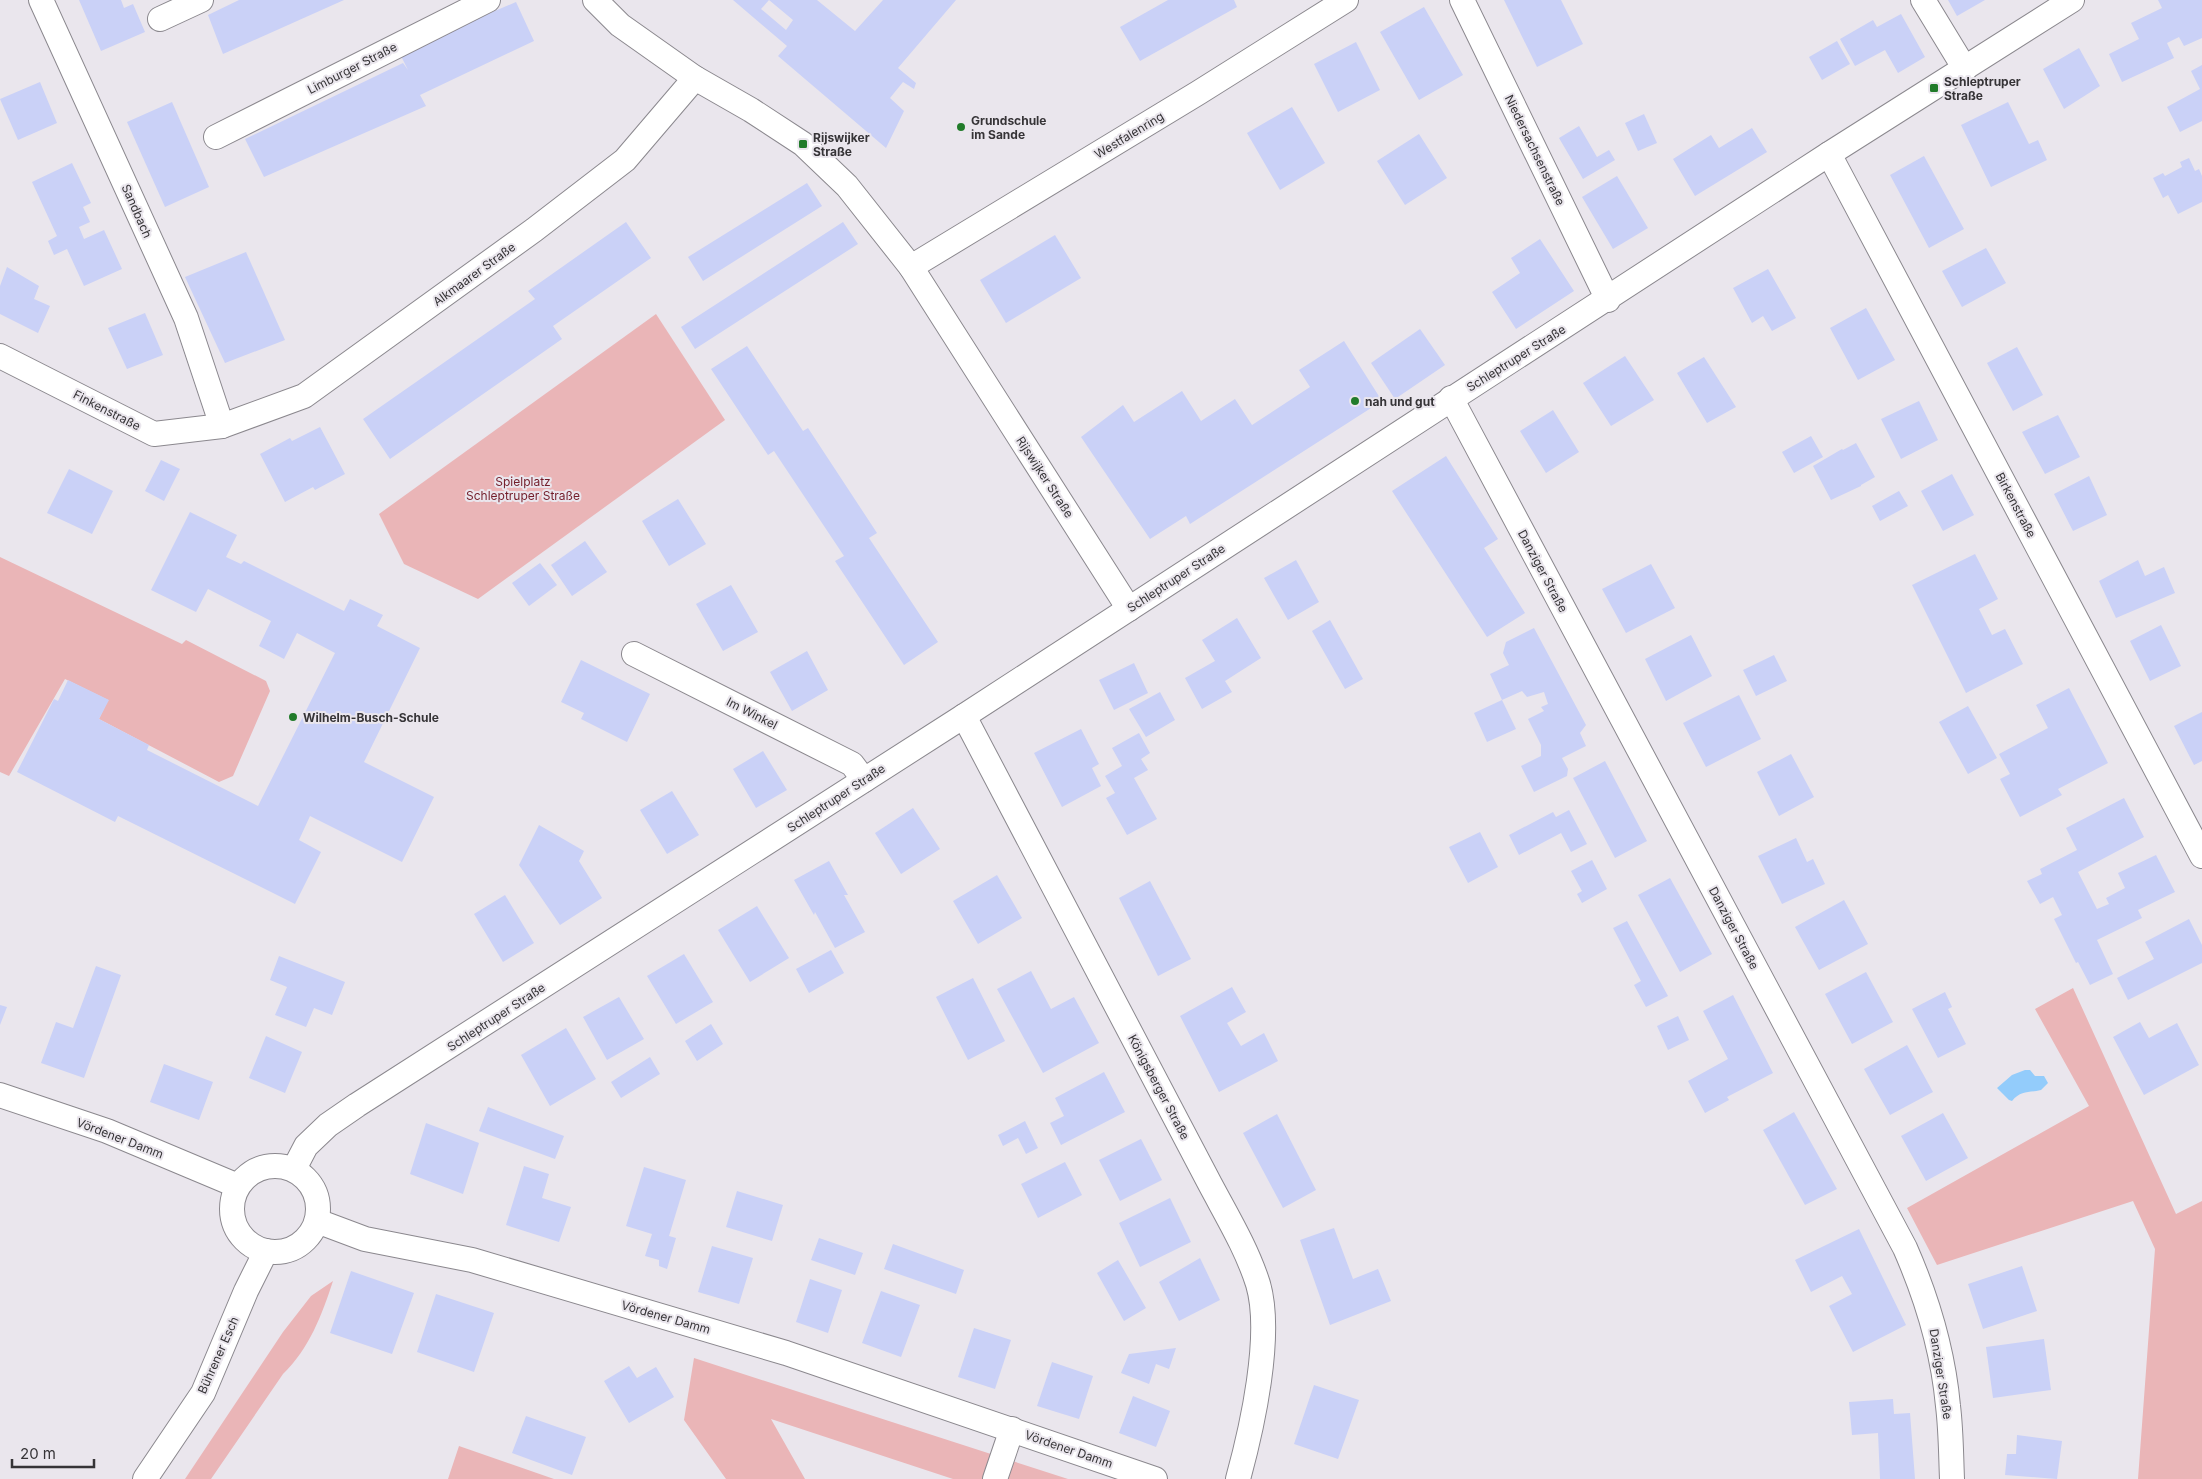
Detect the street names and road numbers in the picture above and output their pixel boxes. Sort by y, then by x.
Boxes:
street label: Limburger Straße [305,39,399,97]
street label: Niedersachsenstraße [1502,92,1568,208]
street label: Westfalenring [1092,108,1166,162]
street label: Sandbach [119,182,155,240]
street label: Alkmaarer Straße [430,239,518,309]
street label: Schleptruper Straße [1464,321,1568,395]
street label: Finkenstraße [71,387,143,433]
street label: Rijswijker Straße [1013,434,1077,520]
street label: Birkenstraße [1993,470,2039,540]
street label: Danziger Straße [1515,527,1571,615]
street label: Schleptruper Straße [1124,541,1228,615]
street label: Im Winkel [724,694,780,732]
street label: Schleptruper Straße [784,761,888,835]
street label: Danziger Straße [1706,884,1762,972]
street label: Schleptruper Straße [444,980,548,1054]
street label: Königsberger Straße [1125,1032,1193,1142]
street label: Vördener Damm [74,1115,166,1161]
street label: Vördener Damm [620,1297,712,1337]
street label: Bührener Esch [194,1314,242,1396]
street label: Danziger Straße [1926,1328,1956,1420]
street label: Vördener Damm [1023,1427,1115,1471]

